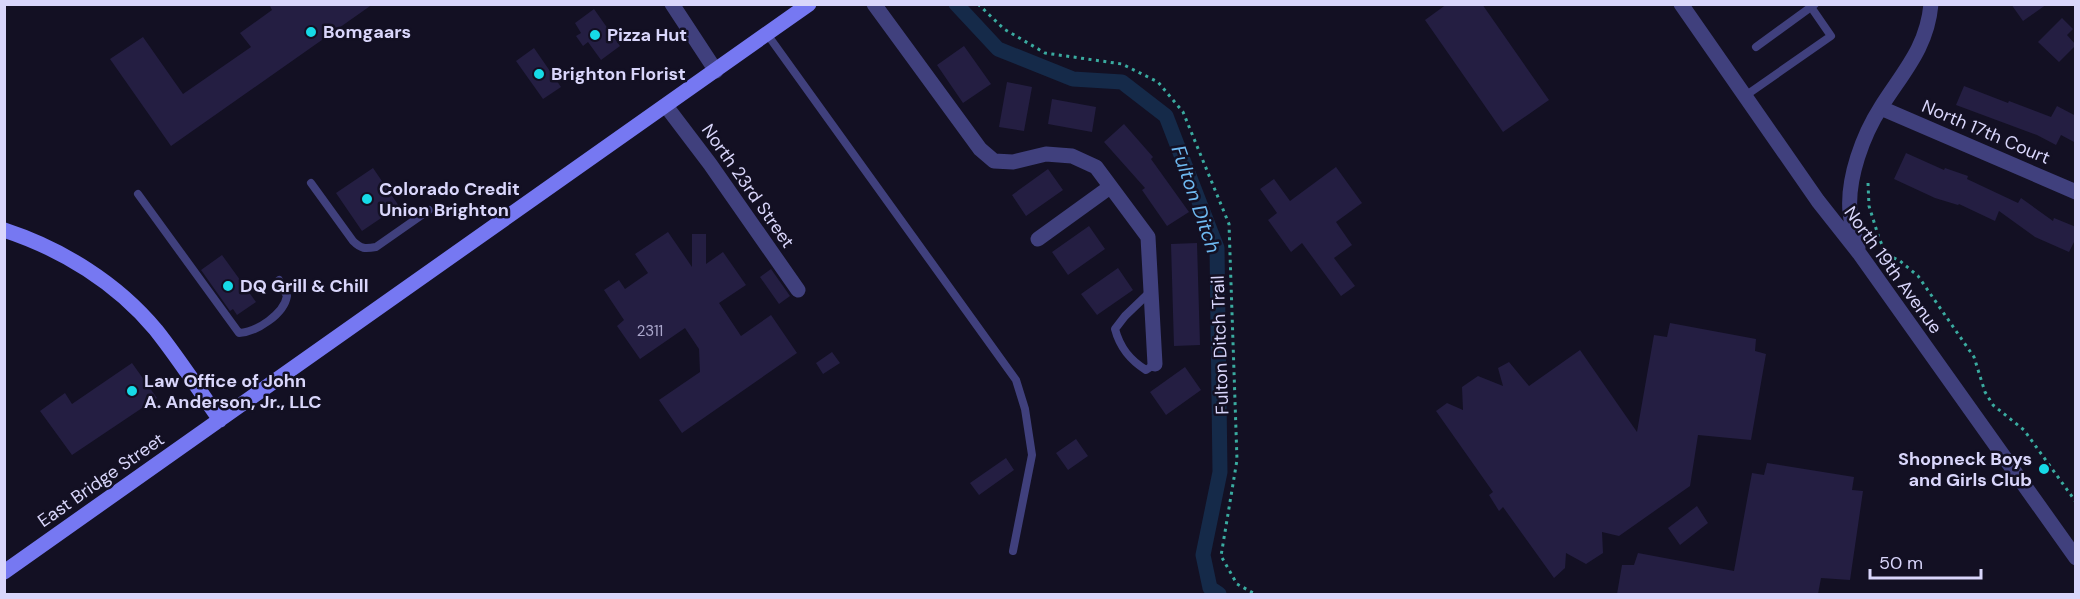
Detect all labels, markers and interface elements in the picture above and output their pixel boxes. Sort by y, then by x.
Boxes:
place label: Bomgaars [323,20,411,44]
place label: Pizza Hut [607,23,687,47]
marker: Bomgaars [304,25,318,39]
marker: Pizza Hut [588,28,602,42]
place label: Brighton Florist [551,62,686,86]
marker: Brighton Florist [532,67,546,81]
street label: North 17th Court [1918,94,2054,170]
street label: North 23rd Street [696,119,800,253]
water label: Fulton Ditch [1165,142,1227,256]
place label: Colorado Credit Union Brighton [379,177,520,222]
marker: Colorado Credit Union Brighton [360,192,374,206]
street label: North 19th Avenue [1839,201,1947,339]
place label: DQ Grill & Chill [240,274,368,298]
street label: Fulton Ditch Trail [1206,275,1234,415]
marker: DQ Grill & Chill [221,279,235,293]
house number: 2311 [637,321,663,341]
place label: Law Office of John A. Anderson, Jr., LLC [144,369,322,414]
marker: Law Office of John A. Anderson, Jr., LLC [125,384,139,398]
street label: East Bridge Street [33,427,169,533]
place label: Shopneck Boys and Girls Club [1898,447,2032,492]
marker: Shopneck Boys and Girls Club [2037,462,2051,476]
scale bar [1870,542,1981,580]
text: 50 m [1879,551,1923,575]

